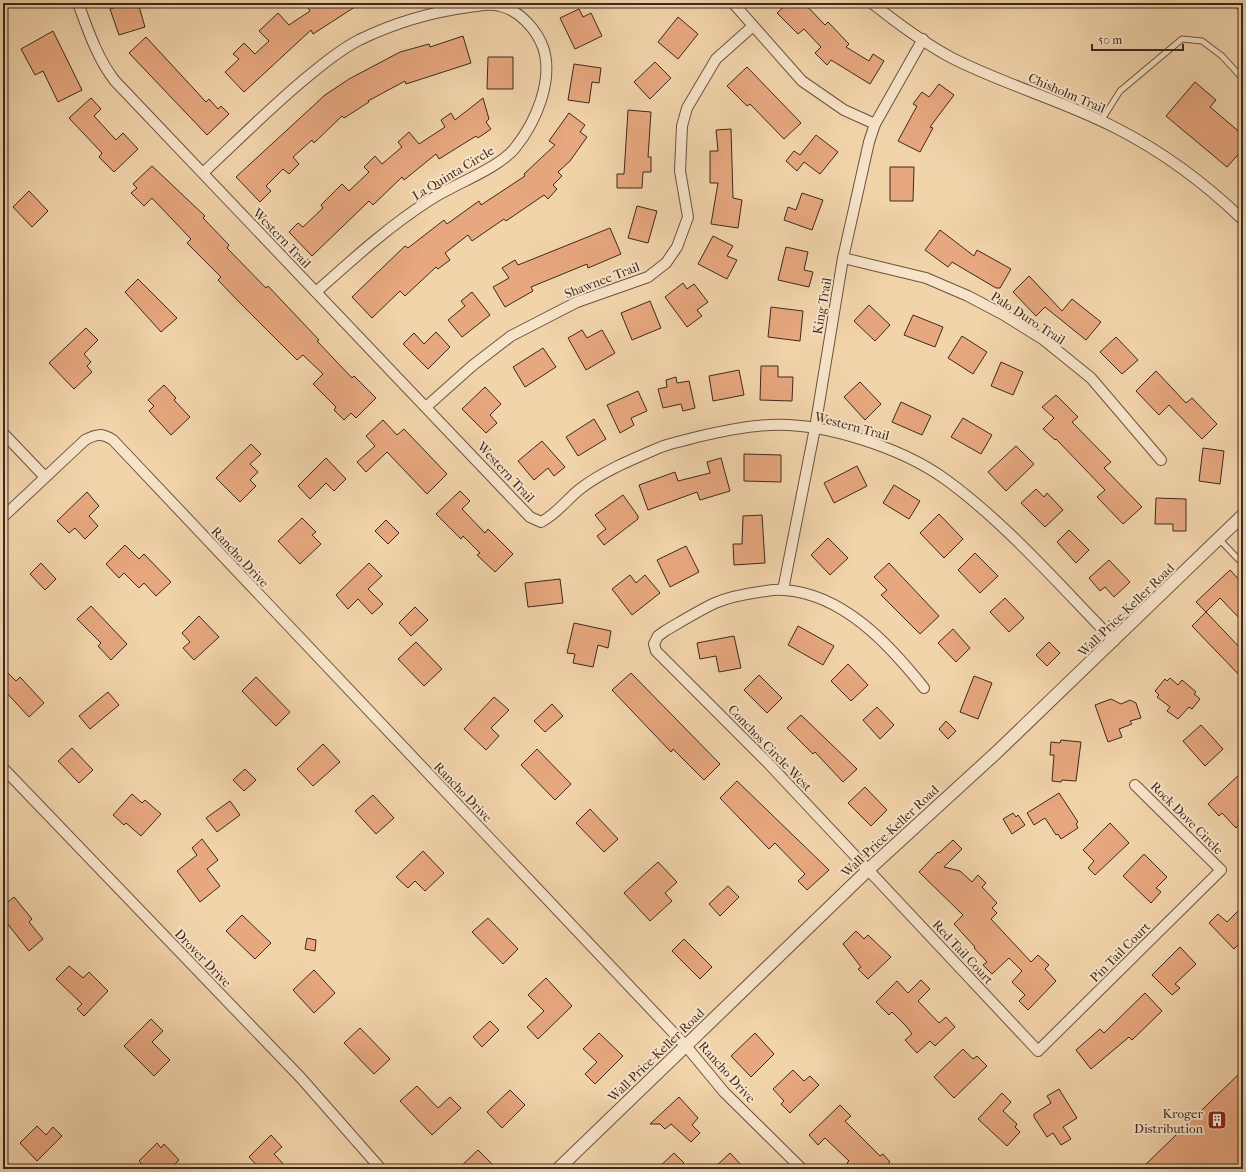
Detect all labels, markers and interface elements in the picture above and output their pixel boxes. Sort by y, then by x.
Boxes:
scale bar [1092,26,1183,52]
text: 50 m [1098,33,1122,47]
street label: Chisholm Trail [1026,70,1108,116]
street label: La Quinta Circle [410,142,497,203]
street label: Western Trail [249,204,314,271]
street label: Shawnee Trail [562,259,642,301]
street label: King Trail [810,276,834,336]
street label: Palo Duro Trail [988,288,1068,348]
street label: Western Trail [812,409,891,443]
street label: Western Trail [474,438,538,506]
street label: Rancho Drive [208,524,272,591]
street label: Wall-Price-Keller Road [1074,560,1178,660]
street label: Conchos Circle West [725,702,815,794]
street label: Rancho Drive [431,759,496,825]
street label: Rock Dove Circle [1148,779,1227,858]
street label: Wall-Price-Keller Road [838,781,942,881]
street label: Red Tail Court [929,917,997,987]
street label: Pin Tail Court [1087,919,1153,985]
street label: Drover Drive [172,926,235,990]
street label: Wall-Price-Keller Road [604,1005,708,1105]
street label: Rancho Drive [696,1038,759,1106]
place label: Kroger Distribution [1134,1106,1203,1136]
building icon: Kroger Distribution [1206,1109,1228,1131]

